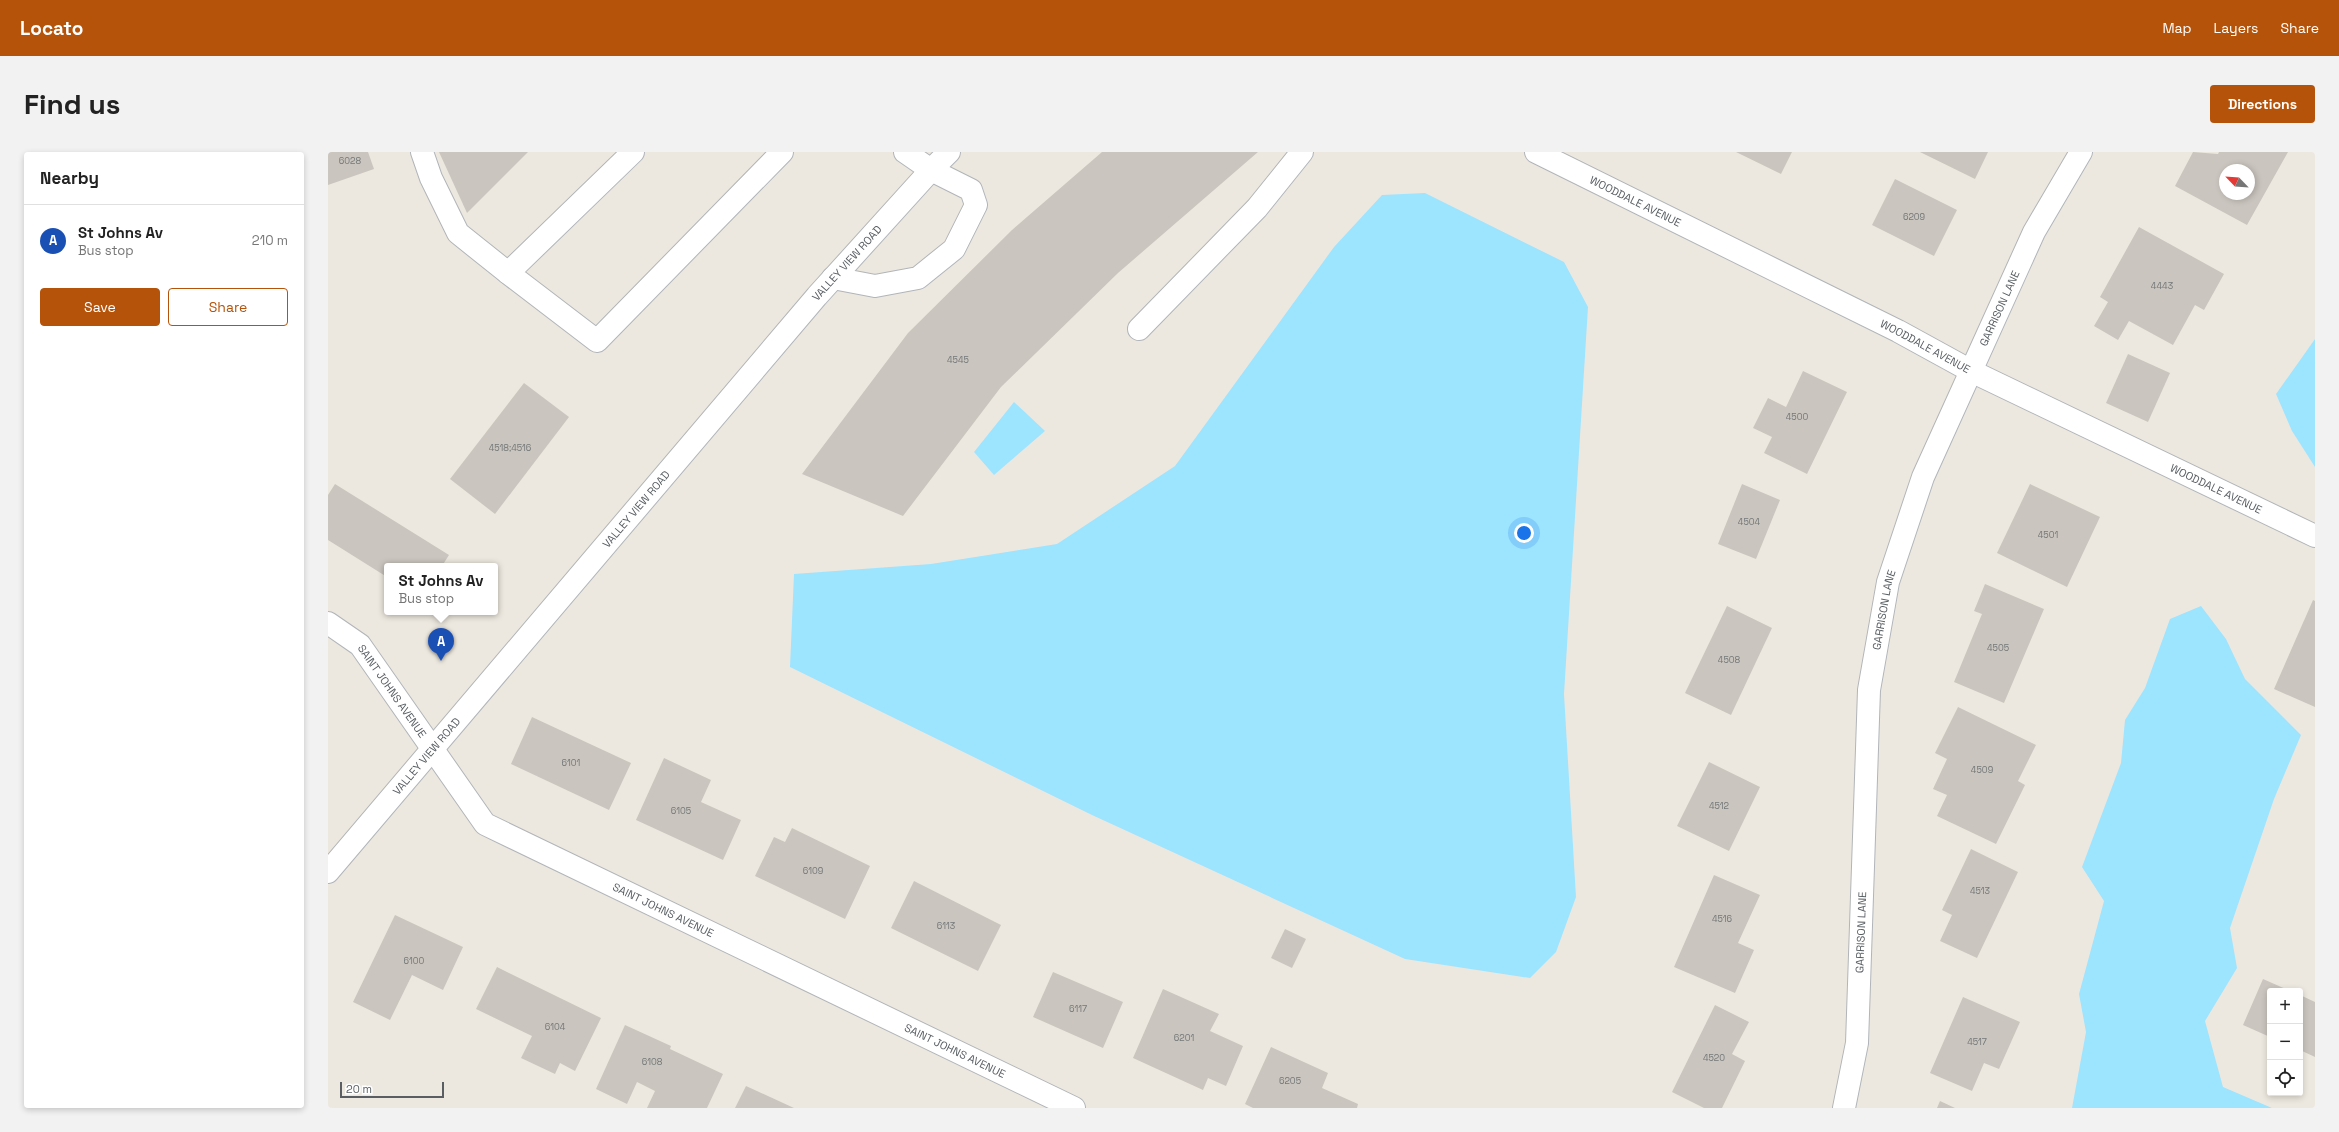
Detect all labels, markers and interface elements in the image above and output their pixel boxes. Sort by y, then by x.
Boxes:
text: Locato [20,16,83,41]
text: Map [2162,19,2192,37]
text: Layers [2214,19,2258,37]
text: Share [2280,19,2319,37]
button: Directions [2210,85,2315,123]
text: Find us [24,86,121,122]
house number: 6028 [339,155,362,167]
north arrow [2219,164,2255,200]
text: Nearby [40,167,99,189]
street label: WOODDALE AVENUE [1587,173,1684,230]
house number: 6209 [1903,211,1925,223]
street label: VALLEY VIEW ROAD [809,222,885,304]
text: St Johns Av [78,223,163,242]
text: A [49,232,57,249]
text: 210 m [252,232,288,249]
text: Bus stop [78,242,134,259]
street label: GARRISON LANE [1976,268,2023,348]
house number: 4443 [2151,280,2173,292]
button: Save [40,288,160,326]
button: Share [168,288,288,326]
street label: WOODDALE AVENUE [1878,316,1973,376]
house number: 4545 [947,354,969,366]
house number: 4500 [1786,411,1809,423]
house number: 4518;4516 [489,442,532,454]
street label: WOODDALE AVENUE [2168,461,2264,517]
street label: VALLEY VIEW ROAD [599,468,673,551]
house number: 4504 [1738,516,1761,528]
your location [1514,523,1534,543]
house number: 4501 [2038,529,2059,541]
popup [384,563,498,615]
street label: GARRISON LANE [1869,568,1899,651]
text: St Johns Av [398,571,484,590]
text: Bus stop [398,590,454,607]
pin: A [428,628,454,661]
street label: SAINT JOHNS AVENUE [355,642,430,740]
house number: 4505 [1987,642,2009,654]
house number: 4508 [1718,654,1741,666]
street label: VALLEY VIEW ROAD [390,715,463,798]
house number: 6101 [562,757,581,769]
house number: 4509 [1971,764,1993,776]
house number: 4512 [1709,800,1729,812]
house number: 6105 [671,805,691,817]
house number: 6109 [803,865,823,877]
street label: SAINT JOHNS AVENUE [610,880,716,940]
house number: 4513 [1970,885,1990,897]
street label: GARRISON LANE [1852,891,1869,973]
house number: 4516 [1712,913,1733,925]
house number: 6113 [937,920,955,932]
house number: 6100 [404,955,425,967]
map controls [2267,988,2303,1096]
button: + [2267,988,2303,1024]
house number: 6117 [1069,1003,1087,1015]
street label: SAINT JOHNS AVENUE [902,1020,1008,1081]
house number: 6104 [545,1021,566,1033]
button: − [2267,1024,2303,1060]
house number: 6201 [1174,1032,1194,1044]
house number: 4517 [1967,1036,1987,1048]
house number: 4520 [1703,1052,1725,1064]
house number: 6108 [642,1056,663,1068]
button: locate [2267,1060,2303,1096]
house number: 6205 [1279,1075,1301,1087]
scale bar [340,1080,444,1099]
text: 20 m [346,1082,372,1096]

